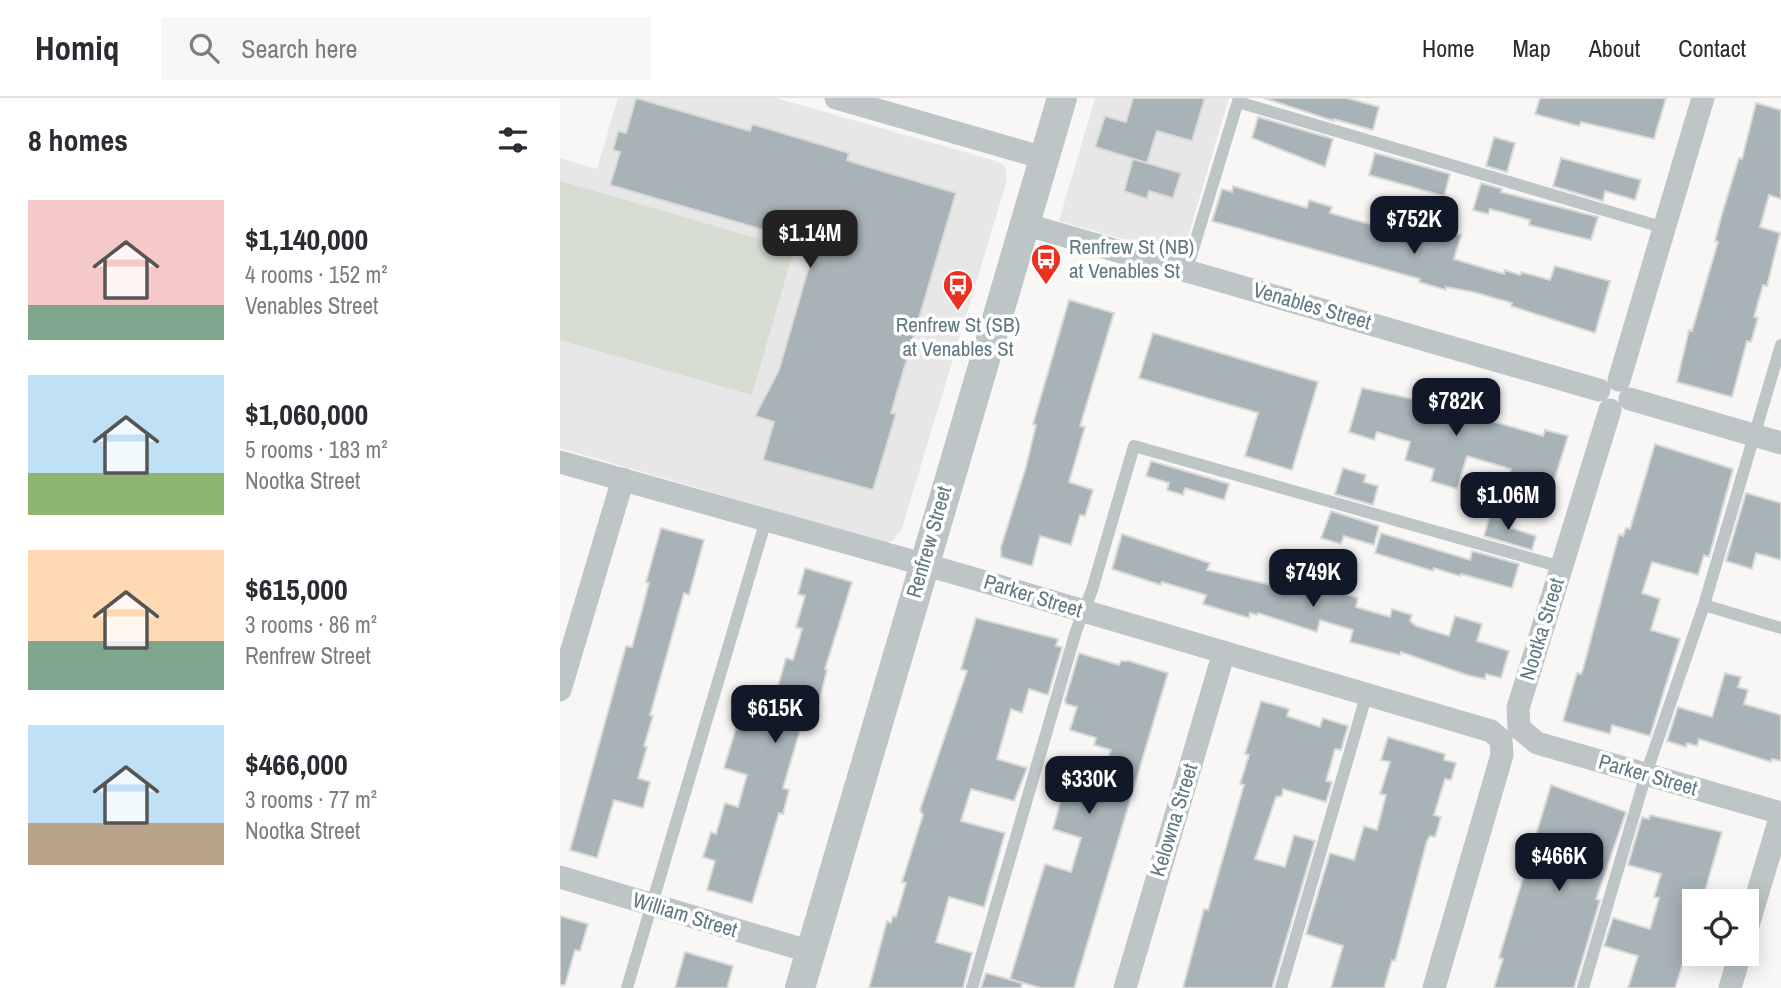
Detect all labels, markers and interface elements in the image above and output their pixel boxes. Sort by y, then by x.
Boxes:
search box [161,17,651,80]
text: Homiq [35,26,119,70]
icon: search [185,29,223,67]
text: Search here [241,31,357,66]
text: Home [1422,32,1474,64]
text: Map [1512,32,1551,64]
text: About [1589,32,1640,64]
text: Contact [1678,32,1746,64]
text: 8 homes [28,120,128,160]
icon: filters [494,121,532,159]
pin: $752K [1365,197,1463,256]
text: $752K [1386,203,1442,234]
pin: $1.14M [753,211,867,270]
text: $1.14M [779,217,841,248]
text: $1,140,000 [245,219,368,259]
icon: home [84,228,168,312]
place label: Renfrew St (NB) at Venables St [1069,232,1194,285]
bus stop icon: Renfrew St (NB) at Venables St [1029,242,1063,286]
text: 4 rooms · 152 m² [245,259,388,290]
bus stop icon: Renfrew St (SB) at Venables St [941,268,975,312]
street label: Venables Street [1250,275,1375,336]
text: Venables Street [245,290,378,321]
place label: Renfrew St (SB) at Venables St [896,310,1020,363]
pin: $782K [1407,378,1505,438]
text: $782K [1428,385,1484,416]
text: $1,060,000 [245,394,368,434]
icon: home [84,403,168,487]
text: 5 rooms · 183 m² [245,434,388,465]
text: Nootka Street [245,465,360,496]
pin: $1.06M [1451,472,1565,532]
text: $1.06M [1477,479,1539,510]
street label: Renfrew Street [899,482,958,601]
pin: $749K [1264,550,1362,609]
text: $749K [1285,556,1341,587]
street label: Parker Street [980,567,1086,624]
text: $615,000 [245,569,348,609]
street label: Nootka Street [1512,574,1571,683]
icon: home [84,578,168,662]
text: 3 rooms · 86 m² [245,609,377,640]
text: Renfrew Street [245,640,371,671]
pin: $615K [726,686,824,745]
text: $615K [747,692,803,723]
text: $466,000 [245,744,348,784]
street label: Parker Street [1595,747,1701,802]
icon: home [84,753,168,837]
pin: $330K [1040,756,1138,816]
street label: Kelowna Street [1143,760,1205,880]
text: $330K [1061,763,1117,794]
text: 3 rooms · 77 m² [245,784,377,815]
text: Nootka Street [245,815,360,846]
pin: $466K [1510,834,1608,893]
text: $466K [1531,840,1587,871]
street label: William Street [629,885,741,944]
map controls [1682,889,1759,966]
button: locate [1682,889,1759,966]

